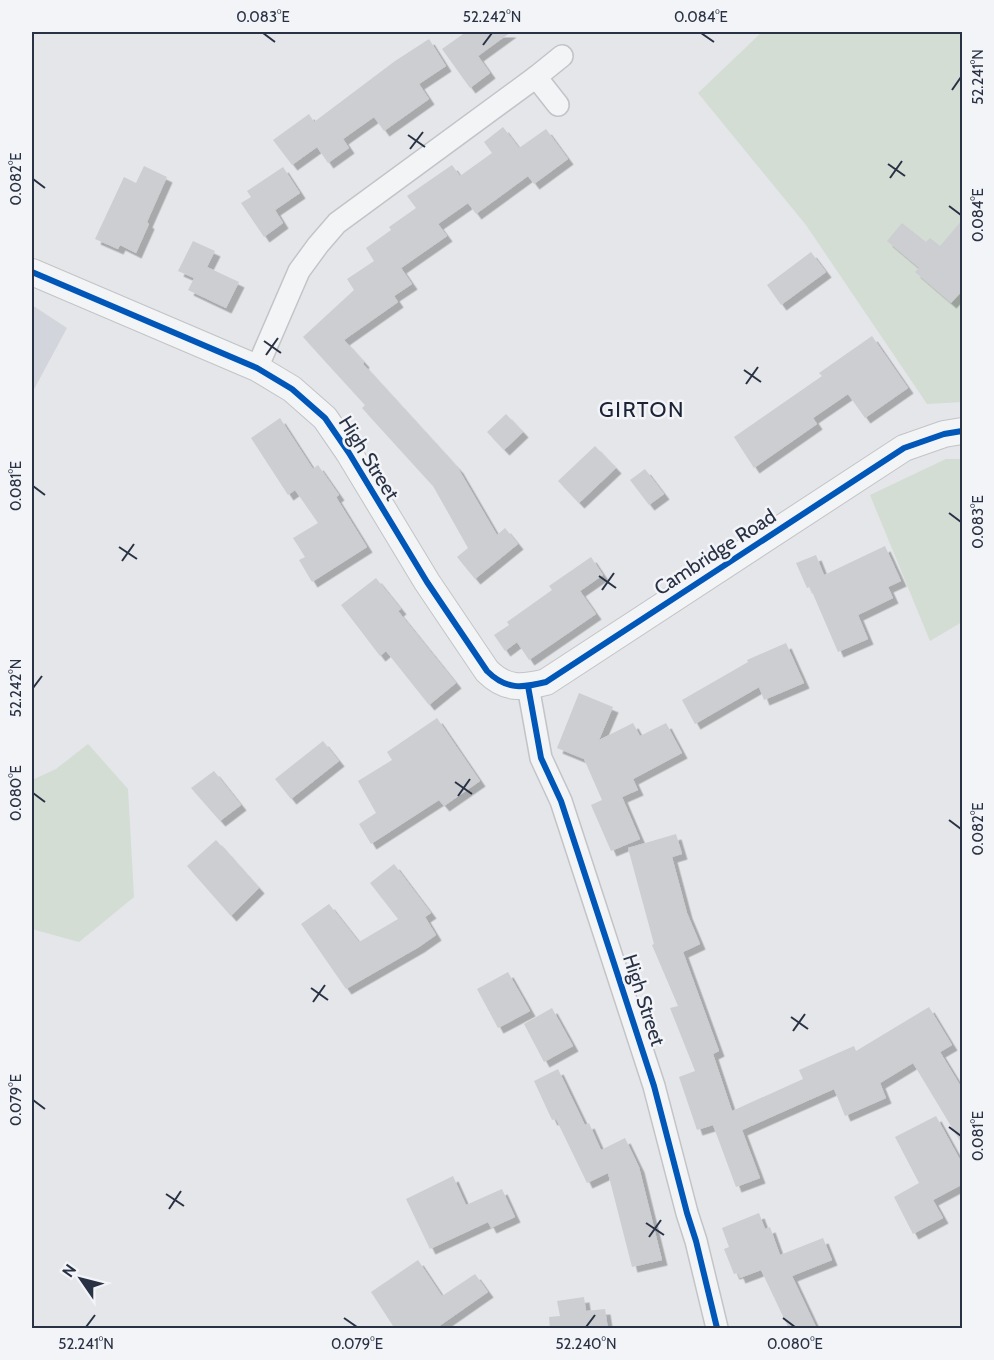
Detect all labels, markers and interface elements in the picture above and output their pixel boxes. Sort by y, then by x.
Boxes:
text: 0.083°E [236,8,290,26]
text: 52.242°N [463,8,521,26]
text: 0.084°E [674,8,728,26]
text: 52.241°N [969,49,987,105]
text: 0.082°E [7,152,25,206]
text: 0.084°E [969,188,987,242]
district label: GIRTON [599,396,685,423]
street label: High Street [334,411,404,505]
text: 0.081°E [7,461,25,511]
text: 0.083°E [969,495,987,549]
street label: Cambridge Road [650,504,780,600]
text: 52.242°N [7,659,25,717]
text: 0.080°E [7,765,25,821]
text: 0.082°E [969,802,987,856]
street label: High Street [618,951,670,1049]
text: 0.079°E [7,1074,25,1126]
text: 0.081°E [969,1111,987,1161]
north arrow [51,1249,111,1309]
text: N [58,1261,80,1281]
text: 52.241°N [58,1335,114,1353]
text: 0.079°E [331,1335,383,1353]
text: 52.240°N [555,1335,617,1353]
text: 0.080°E [767,1335,823,1353]

